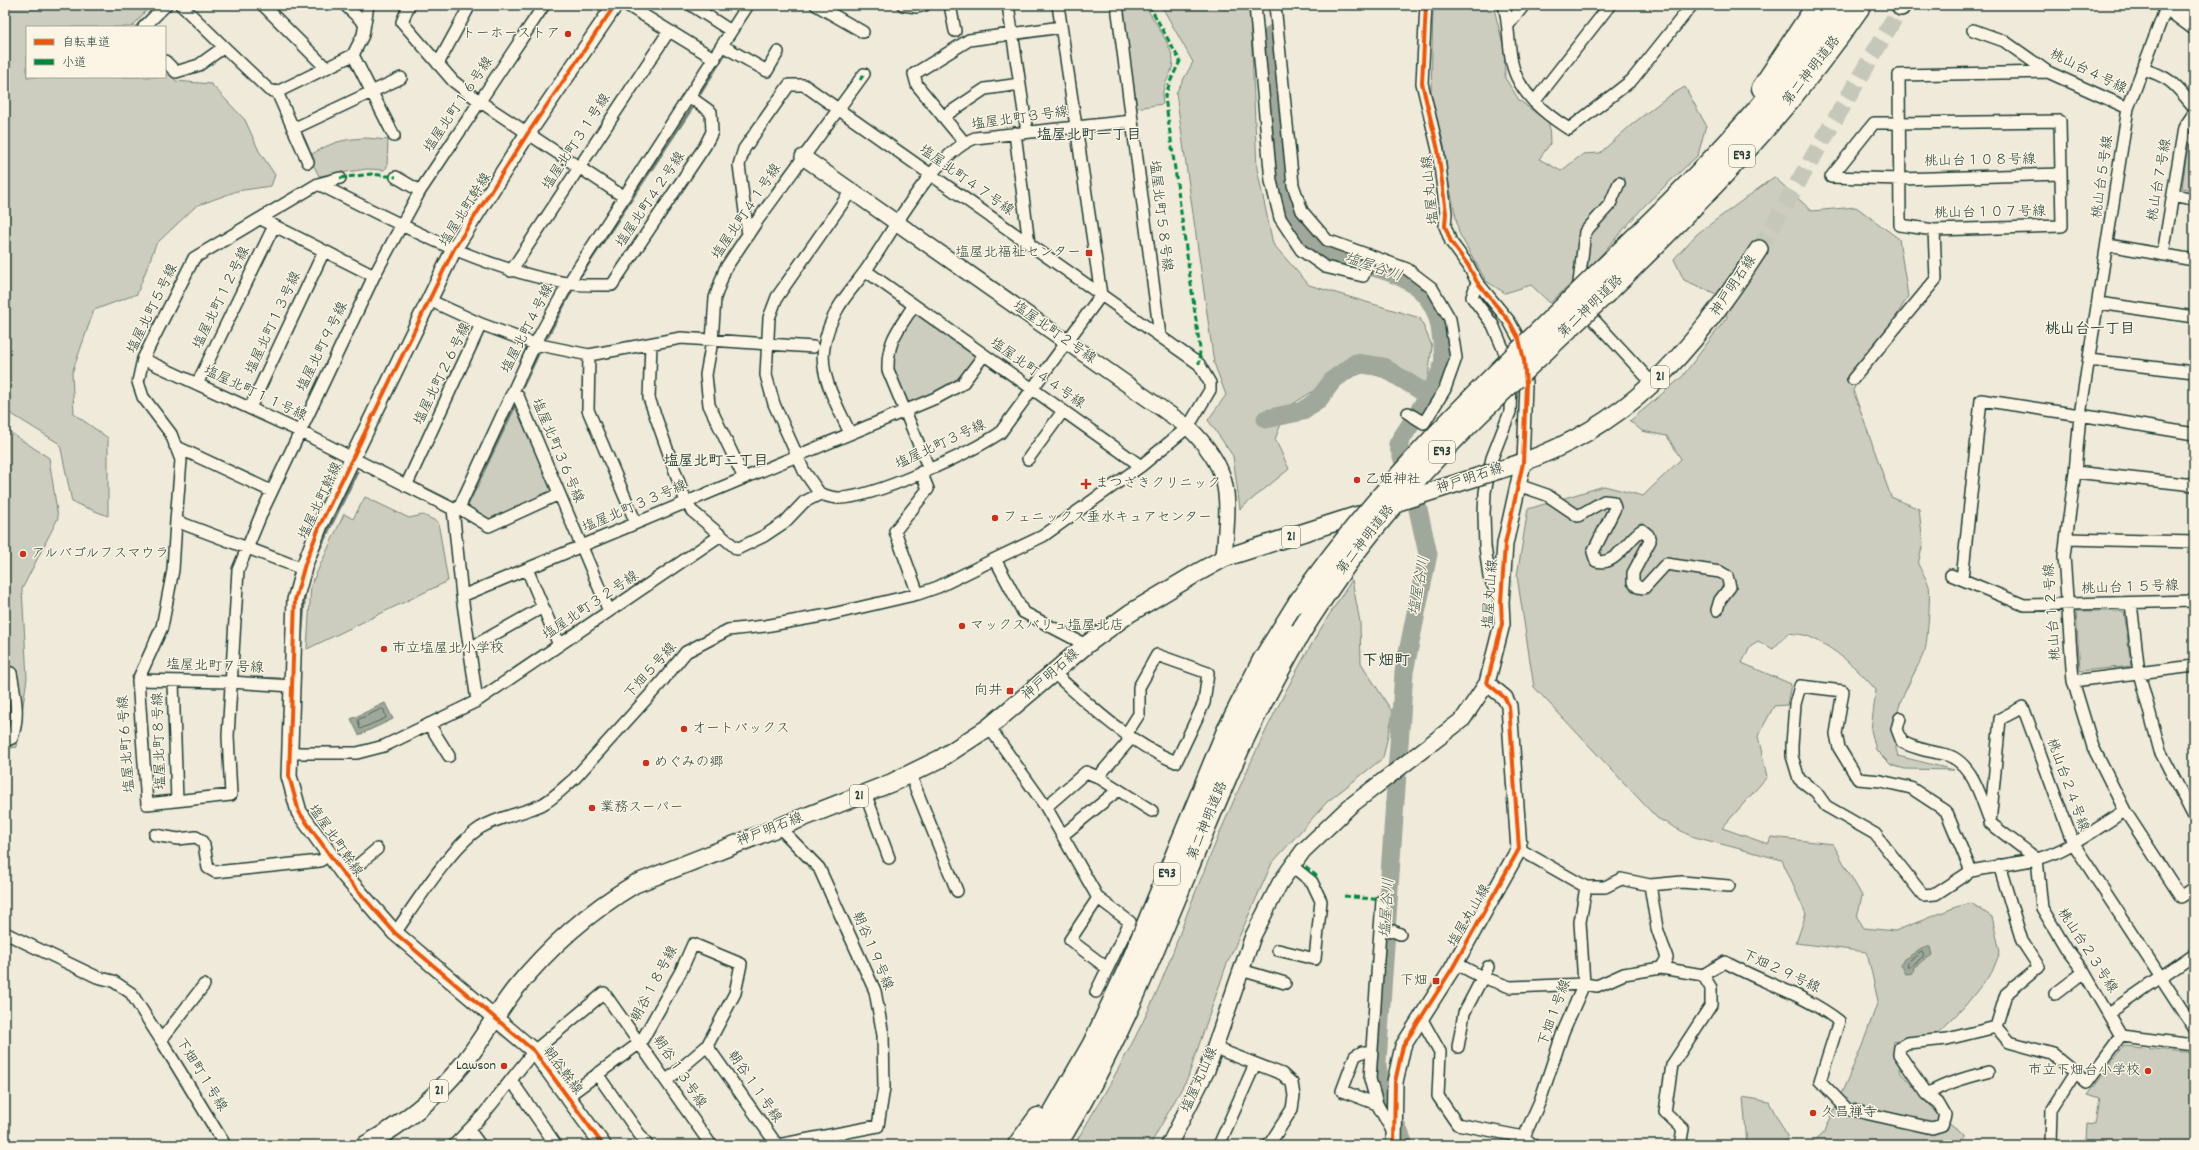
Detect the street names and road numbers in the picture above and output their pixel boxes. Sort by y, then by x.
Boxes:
street label: 第二神明道路 [1778,32,1846,110]
street label: 桃山台４号線 [2046,45,2130,99]
street label: 塩屋北町１６号線 [419,53,499,157]
street label: 塩屋北町３１号線 [538,90,616,194]
street label: 塩屋北町３号線 [970,102,1070,136]
street label: 桃山台５号線 [2087,134,2119,220]
street label: 桃山台７号線 [2143,137,2177,223]
street label: 塩屋北町４７号線 [914,141,1018,221]
road number: E93 [1729,145,1755,167]
street label: 塩屋北町４２号線 [611,148,691,252]
street label: 桃山台１０８号線 [1924,150,2036,172]
street label: 塩屋丸山線 [1417,154,1445,226]
street label: 塩屋北町５８号線 [1143,159,1177,273]
street label: 塩屋北町４１号線 [707,160,787,264]
street label: 塩屋北町幹線 [435,169,497,251]
street label: 桃山台１０７号線 [1934,202,2046,224]
street label: 塩屋北町１２号線 [188,243,256,353]
street label: 神戸明石線 [1706,251,1762,321]
street label: 塩屋北町５号線 [123,261,183,357]
street label: 塩屋北町１３号線 [241,268,307,378]
street label: 第二神明道路 [1554,271,1628,343]
street label: 塩屋北町４号線 [497,281,559,377]
street label: 塩屋北町２号線 [1008,297,1100,369]
street label: 塩屋北町９号線 [293,299,353,395]
street label: 塩屋北町２６号線 [409,319,477,429]
street label: 塩屋北町４４号線 [985,334,1089,414]
street label: 塩屋北町１１号線 [200,361,310,427]
road number: 21 [1651,366,1669,388]
street label: 塩屋北町３６号線 [526,396,588,506]
street label: 塩屋北町３号線 [892,415,990,475]
road number: E93 [1429,441,1455,463]
street label: 塩屋北町幹線 [294,459,348,543]
street label: 神戸明石線 [1434,459,1506,499]
street label: 塩屋北町３３号線 [580,476,690,538]
street label: 第二神明道路 [1332,501,1400,579]
road number: 21 [1282,526,1300,548]
street label: 塩屋丸山線 [1479,558,1503,630]
street label: 桃山台１２号線 [2040,562,2066,662]
street label: 塩屋北町３２号線 [539,566,643,646]
street label: 桃山台１５号線 [2081,576,2179,600]
street label: 下畑５号線 [620,638,682,704]
street label: 神戸明石線 [1018,644,1084,706]
street label: 塩屋北町７号線 [166,655,264,679]
street label: 塩屋北町８号線 [148,692,172,790]
street label: 塩屋北町６号線 [114,694,140,794]
street label: 桃山台２４号線 [2041,736,2093,834]
street label: 第二神明道路 [1183,778,1233,864]
road number: 21 [850,785,868,807]
street label: 塩屋北町幹線 [303,801,367,881]
street label: 神戸明石線 [734,808,806,852]
road number: E93 [1154,863,1180,885]
street label: 塩屋丸山線 [1444,881,1496,951]
street label: 桃山台２３号線 [2052,904,2122,998]
street label: 朝谷１９号線 [846,908,898,994]
street label: 朝谷１８号線 [626,942,684,1026]
street label: 下畑２９号線 [1739,945,1823,999]
street label: 下畑１号線 [1534,977,1576,1049]
street label: 朝谷１３号線 [647,1032,711,1112]
street label: 下畑町１号線 [170,1034,232,1116]
street label: 朝谷幹線 [537,1043,587,1099]
street label: 塩屋丸山線 [1177,1044,1223,1116]
street label: 朝谷１１号線 [722,1047,786,1127]
road number: 21 [430,1080,448,1102]

